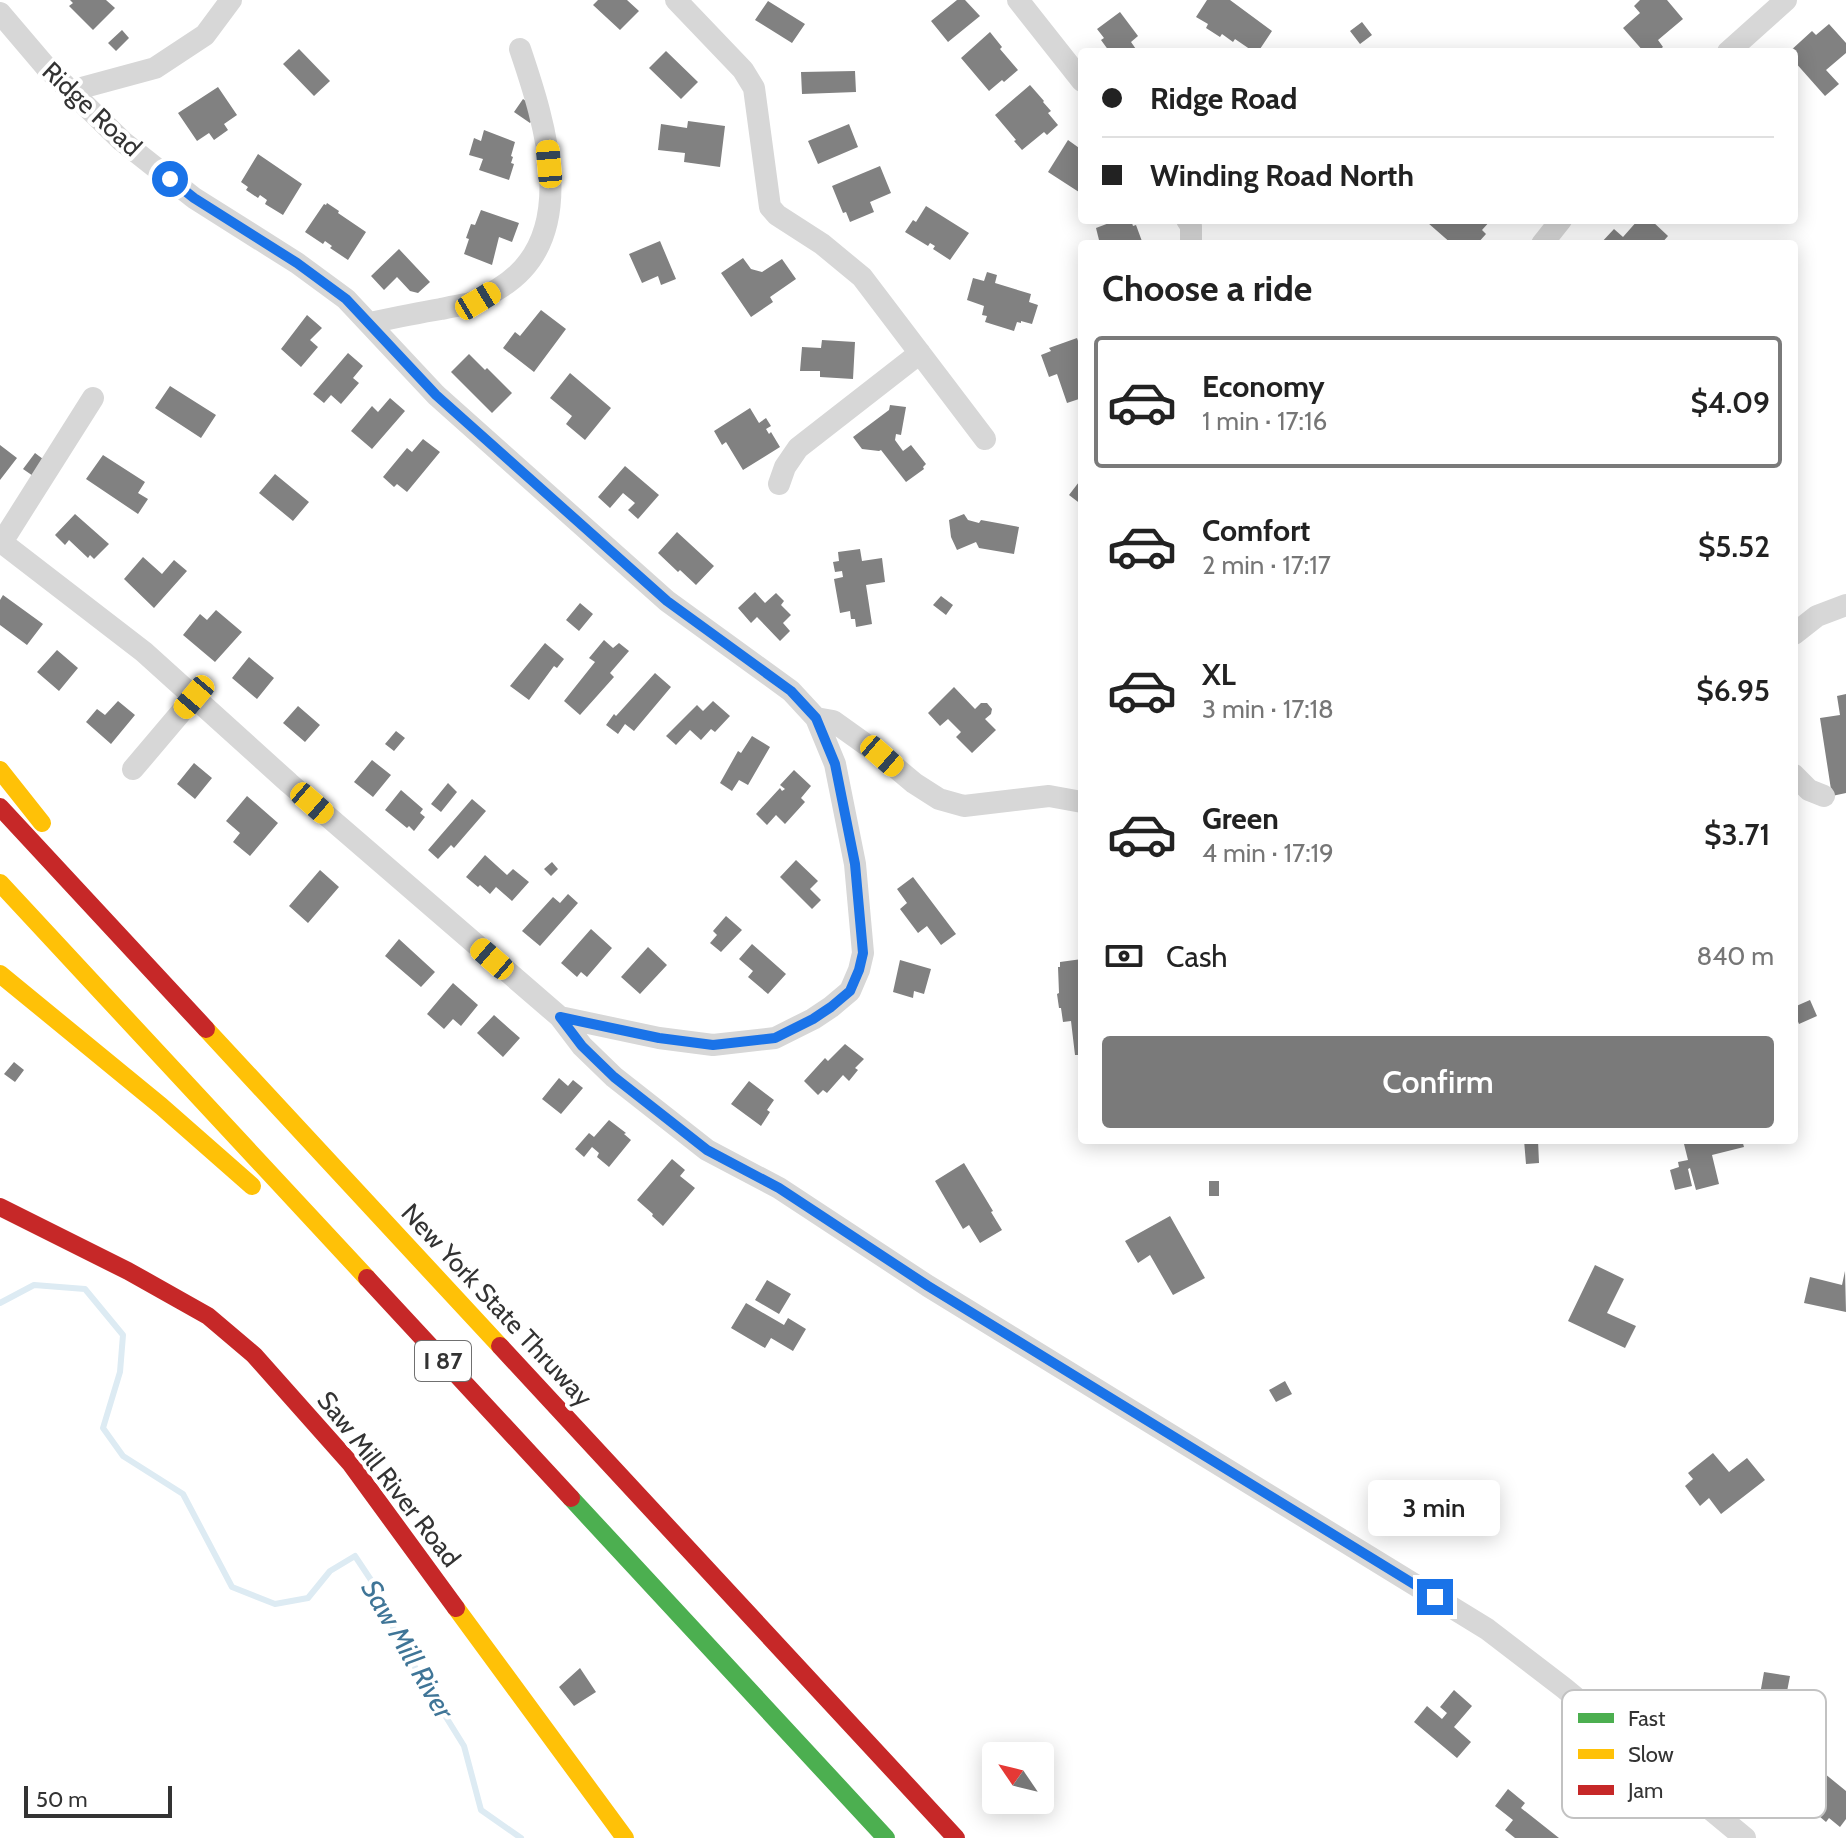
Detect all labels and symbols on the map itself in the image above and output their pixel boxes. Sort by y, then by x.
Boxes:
street label: Ridge Road [36,55,148,163]
car [535,139,563,189]
route start [152,161,188,197]
car [451,278,505,324]
car [169,671,219,723]
car [856,731,908,781]
car [286,778,338,828]
car [466,934,518,984]
street label: New York State Thruway [395,1197,599,1413]
road number: I 87 [415,1341,471,1381]
street label: Saw Mill River Road [311,1385,467,1573]
callout: 3 min [1369,1481,1501,1537]
water label: Saw Mill River [355,1573,462,1726]
route end [1417,1579,1453,1615]
legend [1562,1690,1826,1818]
text: Fast [1628,1705,1666,1732]
text: Slow [1628,1741,1674,1768]
north arrow [982,1742,1054,1814]
text: Jam [1627,1777,1663,1804]
scale bar [24,1782,172,1818]

